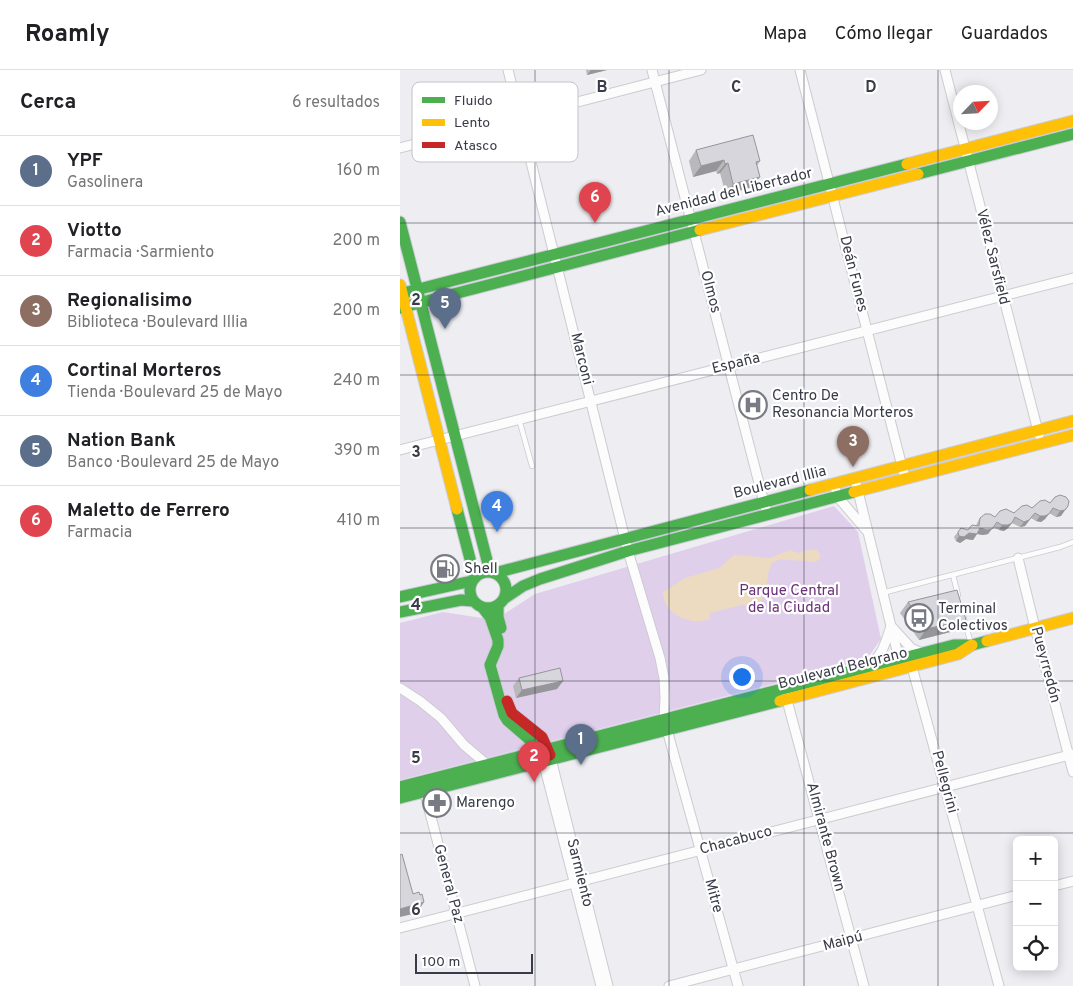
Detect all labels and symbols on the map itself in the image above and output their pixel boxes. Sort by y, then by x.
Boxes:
text: B [596,78,608,98]
text: C [731,78,741,98]
text: D [865,78,877,98]
legend [412,82,578,162]
north arrow [953,85,998,130]
text: Fluido [454,93,493,110]
text: Lento [454,115,490,132]
text: Atasco [454,138,497,155]
street label: Avenidad del Libertador [653,164,815,222]
pin: 6 [579,182,611,223]
street label: Vélez Sarsfield [971,207,1013,307]
street label: Deán Funes [834,234,872,314]
street label: Olmos [695,269,725,315]
pin: 5 [429,288,461,329]
text: 2 [411,291,421,311]
street label: Marconi [565,331,597,387]
street label: España [710,349,762,379]
place label: Centro De Resonancia Morteros [772,387,914,423]
hospital icon: Centro De Resonancia Morteros [738,390,768,420]
pin: 3 [837,426,869,467]
text: 3 [411,443,421,463]
street label: Boulevard Illia [732,462,828,504]
pin: 4 [481,491,513,532]
fuel station icon: Shell [430,554,460,584]
place label: Shell [464,560,498,579]
park label: Parque Central de la Ciudad [739,582,839,618]
text: 4 [411,596,421,616]
place label: Terminal Colectivos [938,600,1008,636]
bus stop icon: Terminal Colectivos [904,603,934,633]
street label: Pueyrredón [1026,625,1064,705]
street label: Boulevard Belgrano [776,644,910,694]
your location [729,664,755,690]
pin: 1 [565,724,597,765]
pin: 2 [518,741,550,782]
text: 5 [411,749,421,769]
street label: Pellegrini [927,749,961,815]
street label: Almirante Brown [801,780,849,894]
pharmacy icon: Marengo [422,788,452,818]
place label: Marengo [456,794,515,813]
street label: Chacabuco [698,822,774,860]
street label: Sarmiento [561,837,597,909]
street label: General Paz [428,842,468,926]
street label: Mitre [699,877,727,915]
text: 6 [411,901,421,921]
street label: Maipú [821,928,865,956]
scale bar [415,951,532,974]

